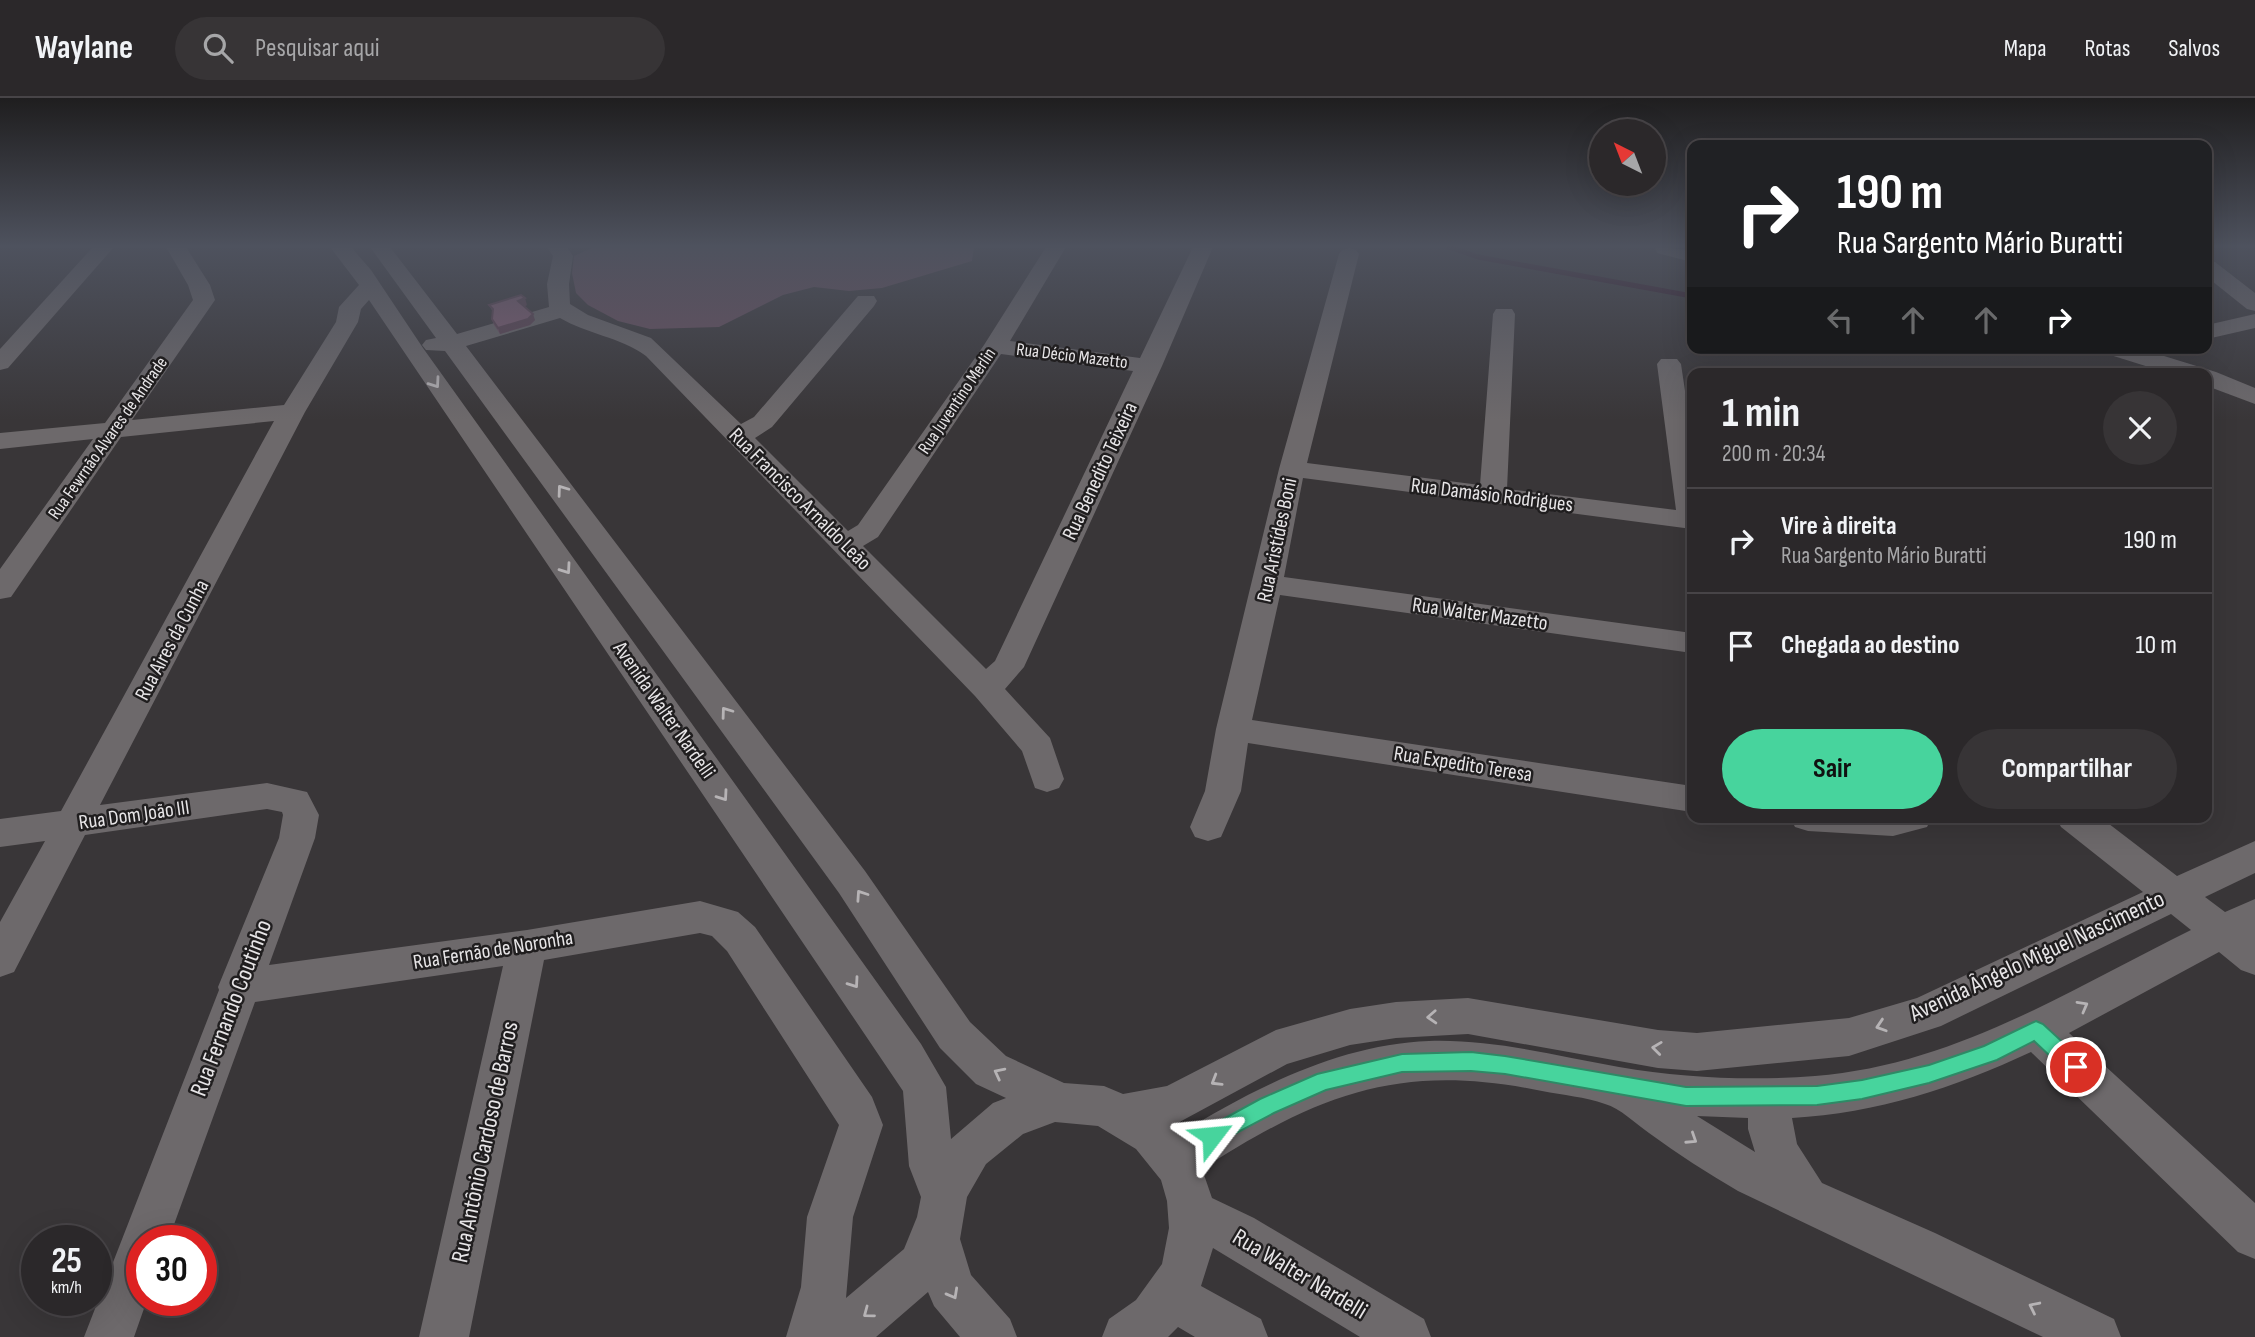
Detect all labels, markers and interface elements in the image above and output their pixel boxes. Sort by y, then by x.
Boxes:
search box [175,17,665,80]
text: Waylane [35,28,133,68]
icon: search [199,29,237,67]
text: Pesquisar aqui [255,33,380,64]
text: Mapa [2004,34,2047,63]
text: Rotas [2085,34,2130,63]
text: Salvos [2168,34,2220,63]
north arrow [1589,119,1666,196]
map controls [1589,119,1666,196]
text: 190 m [1837,164,1943,223]
icon: right [1722,168,1813,259]
text: Rua Sargento Mário Buratti [1837,224,2123,263]
icon: left [1821,301,1859,339]
icon: ahead [1894,301,1932,339]
icon: ahead [1967,301,2005,339]
icon: right [2040,301,2078,339]
street label: Rua Décio Mazetto [1015,339,1129,373]
street label: Rua Juventino Merlin [914,344,1000,458]
street label: Rua Fewrnão Alvares de Andrade [44,353,172,523]
one-way arrow [427,375,439,388]
text: 1 min [1722,388,1800,439]
button: close [2103,391,2177,465]
street label: Rua Benedito Teixeira [1057,398,1143,544]
street label: Rua Francisco Arnaldo Leão [724,423,876,575]
text: 200 m · 20:34 [1722,440,1825,468]
street label: Rua Damásio Rodrigues [1409,473,1575,517]
street label: Rua Aristídes Boni [1252,476,1302,604]
one-way arrow [557,485,570,498]
text: Vire à direita [1781,511,1897,542]
icon: right [1722,522,1760,560]
text: 190 m [2124,525,2177,556]
text: Rua Sargento Mário Buratti [1781,542,1987,570]
one-way arrow [558,561,570,574]
street label: Rua Aires da Cunha [130,575,214,705]
street label: Rua Walter Mazetto [1411,592,1549,636]
icon: arrive [1722,627,1760,665]
text: Chegada ao destino [1781,630,1960,661]
text: 10 m [2135,630,2177,661]
street label: Avenida Walter Nardelli [607,636,720,783]
one-way arrow [722,707,734,720]
button: Sair [1722,729,1943,809]
button: Compartilhar [1957,729,2177,809]
street label: Rua Expedito Teresa [1392,741,1534,787]
one-way arrow [715,788,727,801]
street label: Rua Dom João III [77,795,191,835]
street label: Avenida Ângelo Miguel Nascimento [1904,884,2169,1028]
one-way arrow [856,890,869,903]
street label: Rua Fernando Coutinho [184,916,278,1100]
street label: Rua Fernão de Noronha [411,925,575,975]
one-way arrow [846,975,859,988]
one-way arrow [2075,1001,2088,1014]
one-way arrow [1426,1010,1437,1025]
one-way arrow [1876,1018,1888,1032]
street label: Rua Antônio Cardoso de Barros [445,1019,525,1265]
pin [2046,1037,2106,1097]
one-way arrow [1651,1041,1663,1056]
icon: arrive [2057,1048,2095,1086]
one-way arrow [994,1068,1007,1082]
one-way arrow [1211,1072,1224,1085]
position arrow [1175,1099,1249,1173]
one-way arrow [1685,1131,1698,1144]
street label: Rua Walter Nardelli [1227,1222,1373,1326]
speed limit sign: 30 [126,1225,217,1316]
text: 25 [51,1240,82,1283]
text: km/h [51,1277,82,1298]
one-way arrow [945,1286,958,1299]
one-way arrow [2029,1301,2041,1315]
one-way arrow [863,1304,875,1317]

